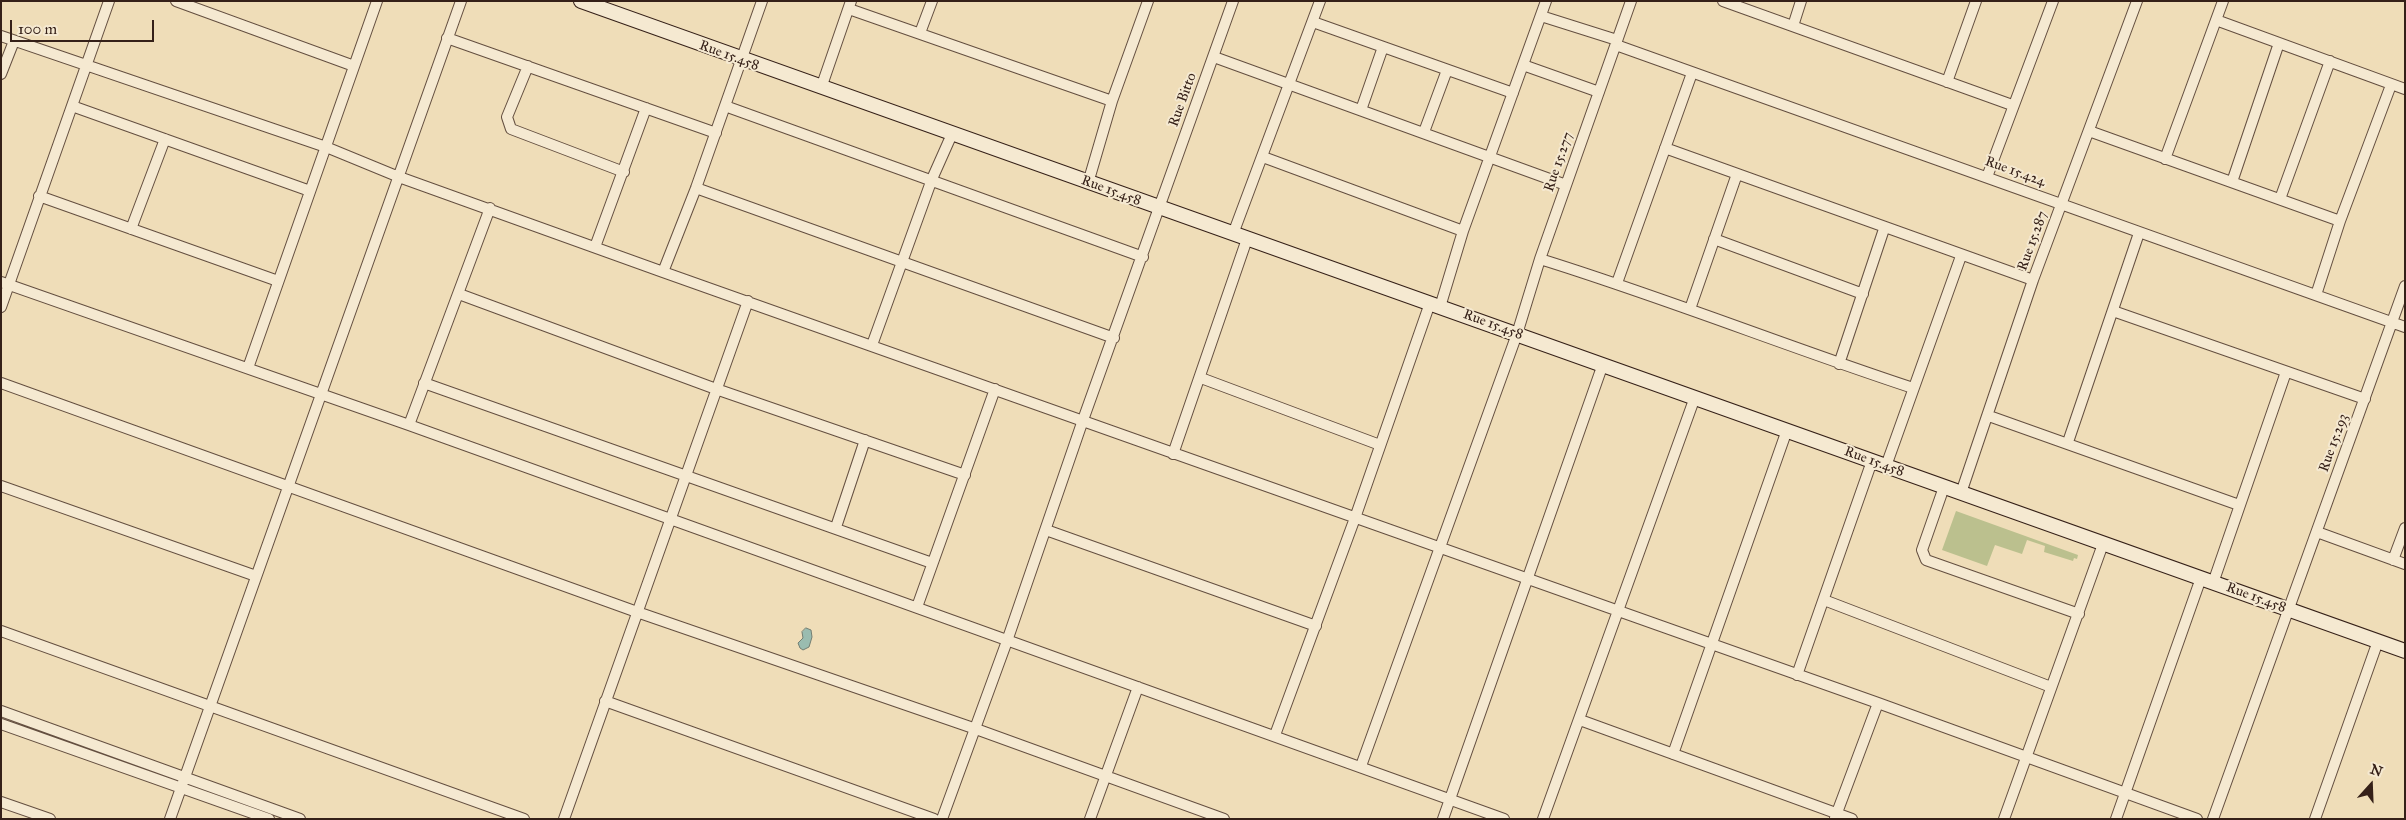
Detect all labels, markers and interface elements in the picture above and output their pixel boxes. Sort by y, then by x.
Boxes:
scale bar [12,10,156,42]
text: 100 m [18,20,57,38]
street label: Rue 15.458 [697,37,761,75]
street label: Rue Bitto [1166,71,1200,129]
street label: Rue 15.277 [1541,130,1577,194]
street label: Rue 15.424 [1982,153,2048,191]
street label: Rue 15.458 [1079,172,1143,210]
street label: Rue 15.287 [2014,209,2052,273]
street label: Rue 15.458 [1461,306,1525,344]
street label: Rue 15.293 [2316,412,2352,474]
street label: Rue 15.458 [1842,443,1906,481]
street label: Rue 15.458 [2224,579,2288,617]
north arrow [2346,760,2396,810]
text: N [2368,760,2385,780]

